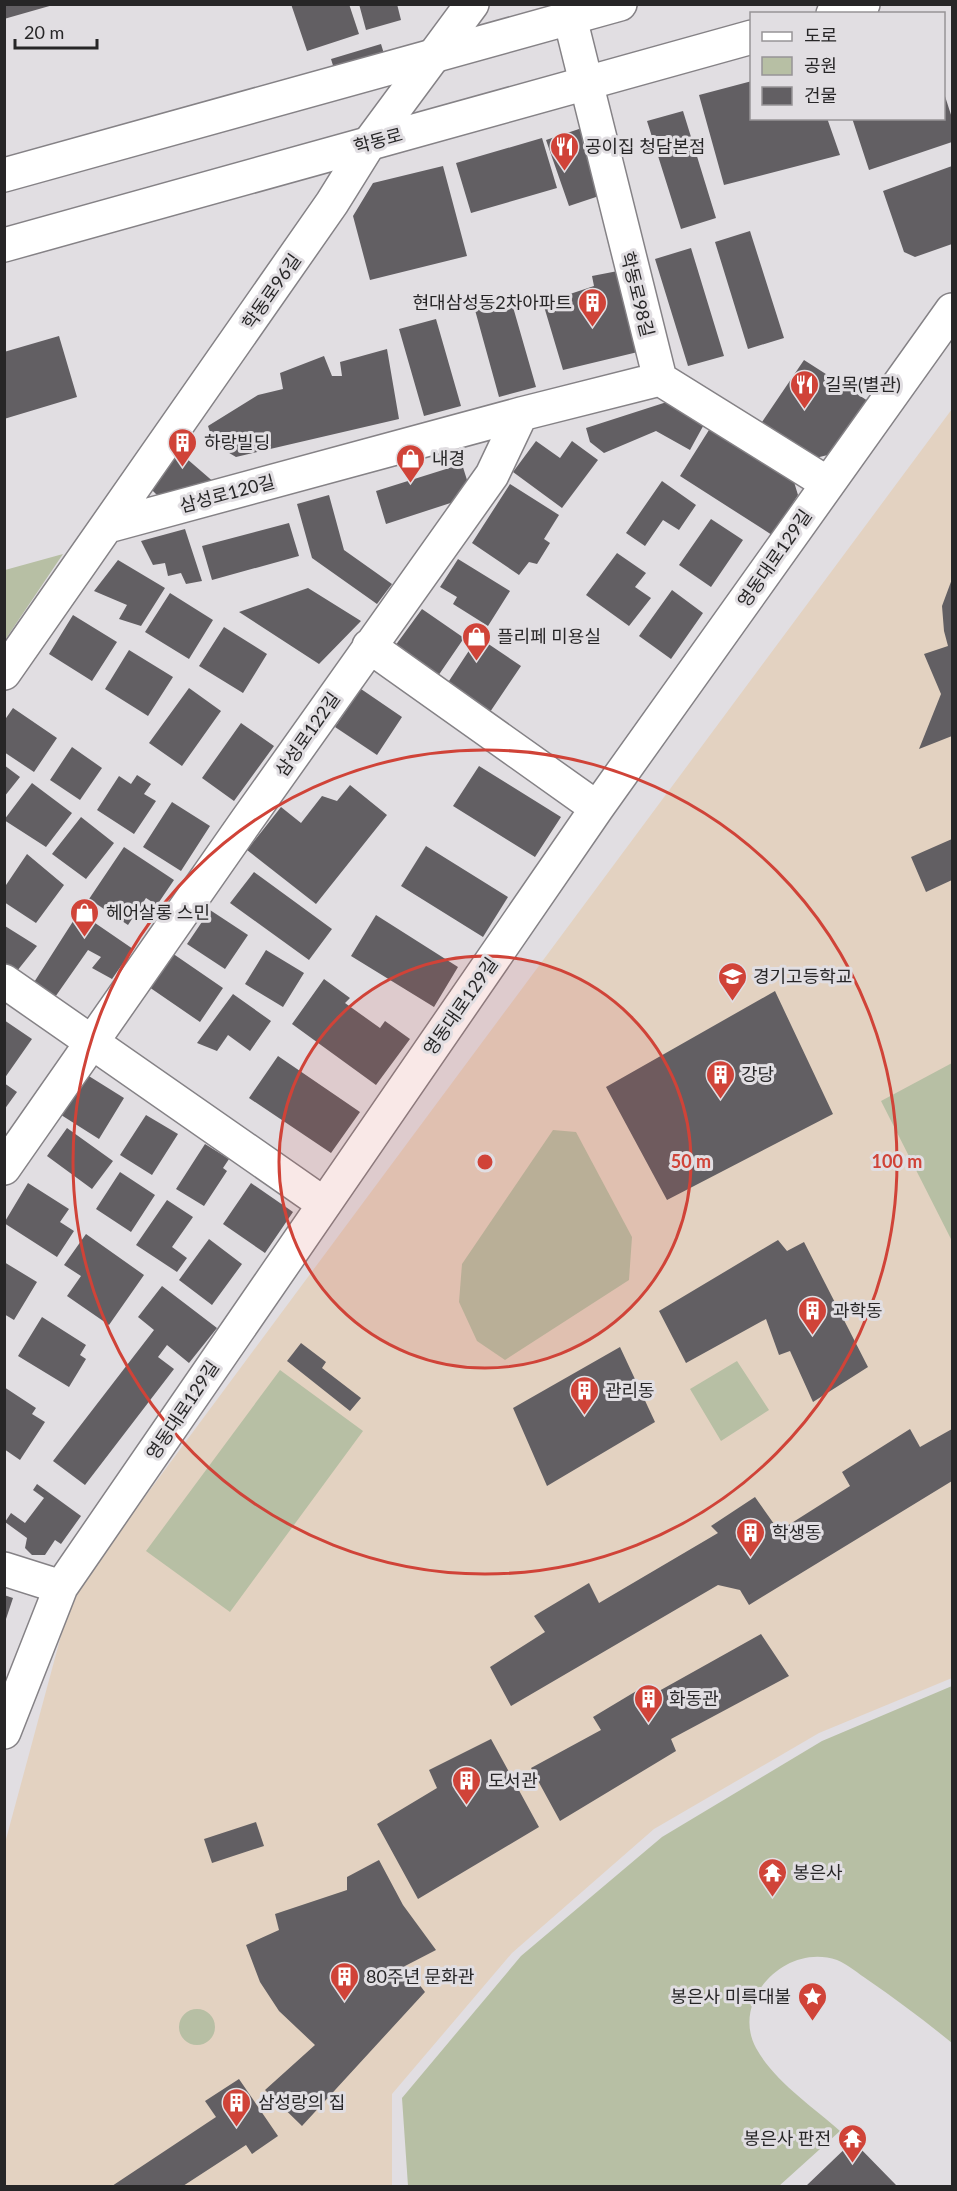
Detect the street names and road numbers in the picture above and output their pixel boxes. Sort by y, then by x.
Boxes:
street label: 학동로 [351,123,405,157]
street label: 학동로96길 [237,249,305,333]
street label: 학동로98길 [617,249,659,339]
street label: 삼성로120길 [177,470,277,516]
street label: 영동대로129길 [732,505,816,611]
street label: 삼성로122길 [270,688,344,780]
street label: 영동대로129길 [418,953,502,1059]
street label: 영동대로129길 [141,1357,223,1463]

